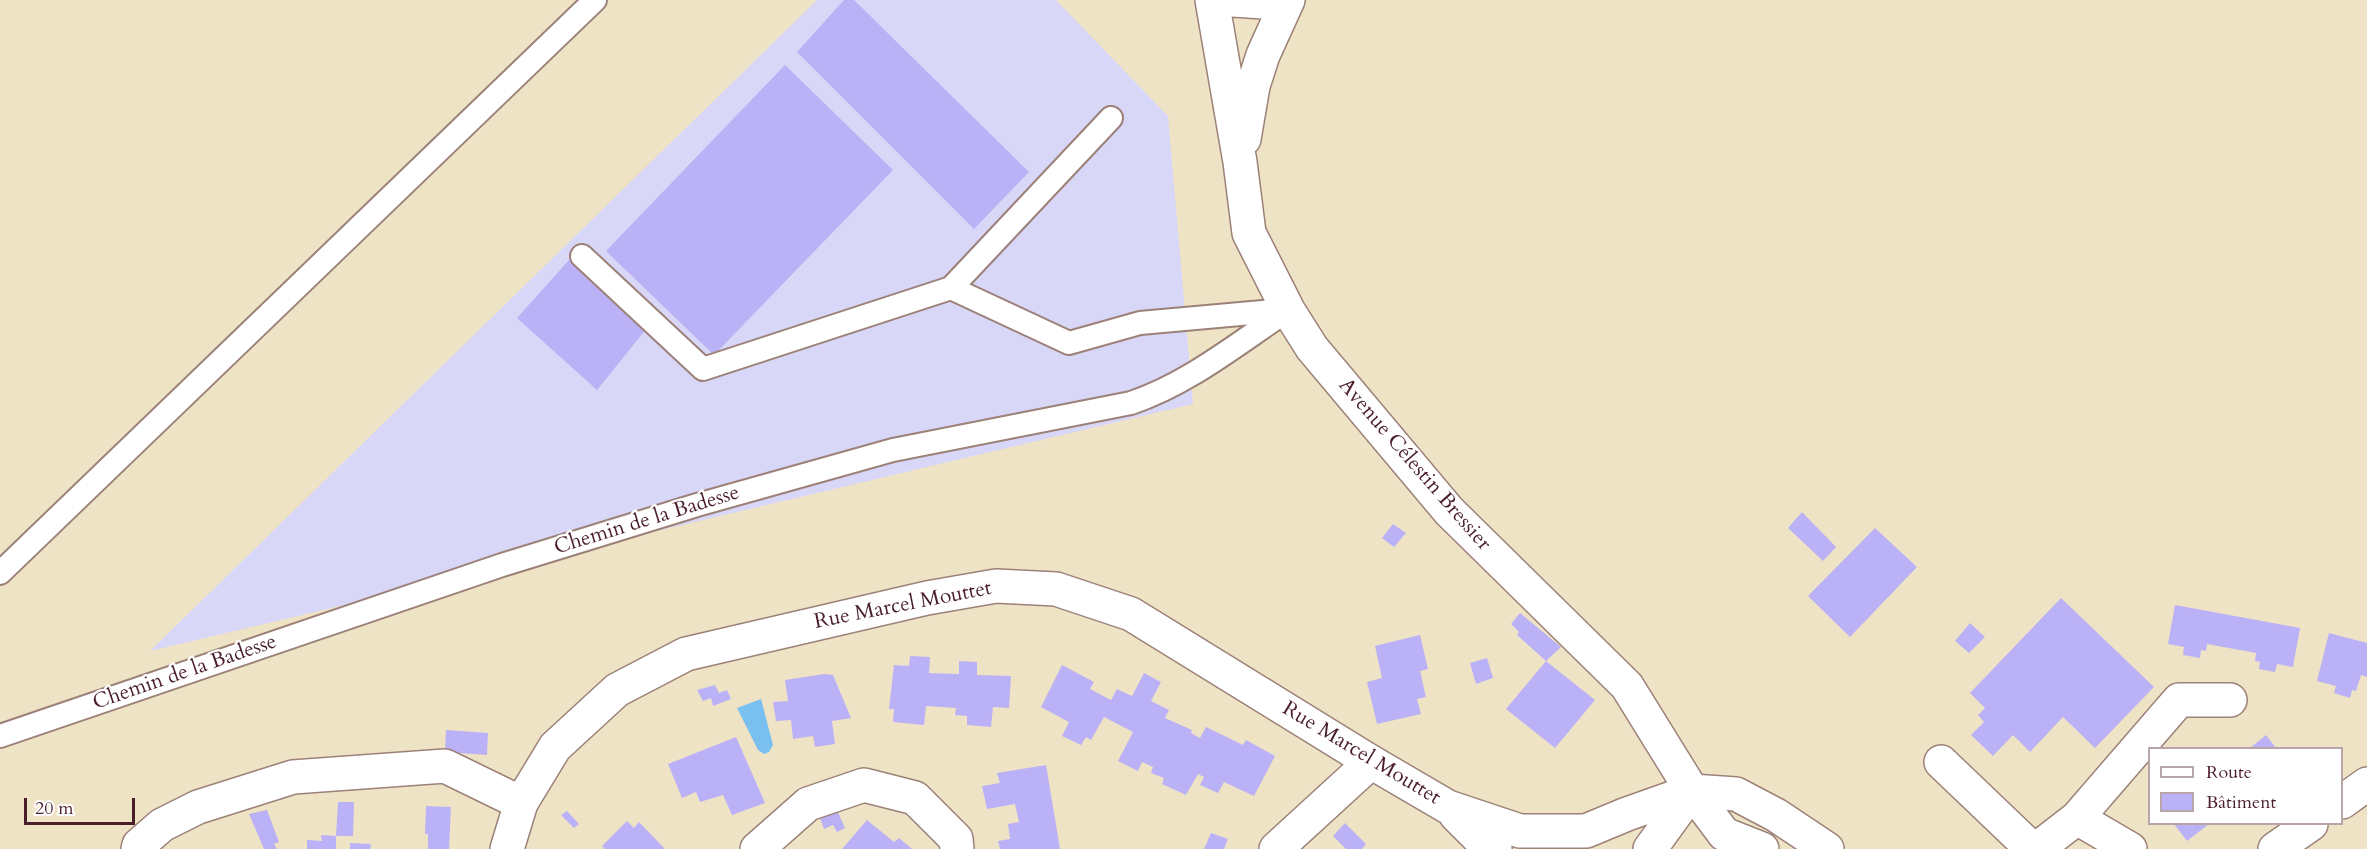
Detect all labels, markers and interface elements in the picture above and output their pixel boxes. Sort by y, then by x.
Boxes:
street label: Avenue Célestin Bressier [1332,374,1496,556]
street label: Chemin de la Badesse [551,481,743,561]
street label: Rue Marcel Mouttet [812,576,994,636]
street label: Chemin de la Badesse [90,630,280,716]
street label: Rue Marcel Mouttet [1277,697,1445,811]
legend [2148,747,2343,825]
text: Route [2206,760,2252,785]
scale bar [27,786,138,824]
text: Bâtiment [2206,790,2276,815]
text: 20 m [35,796,74,821]

